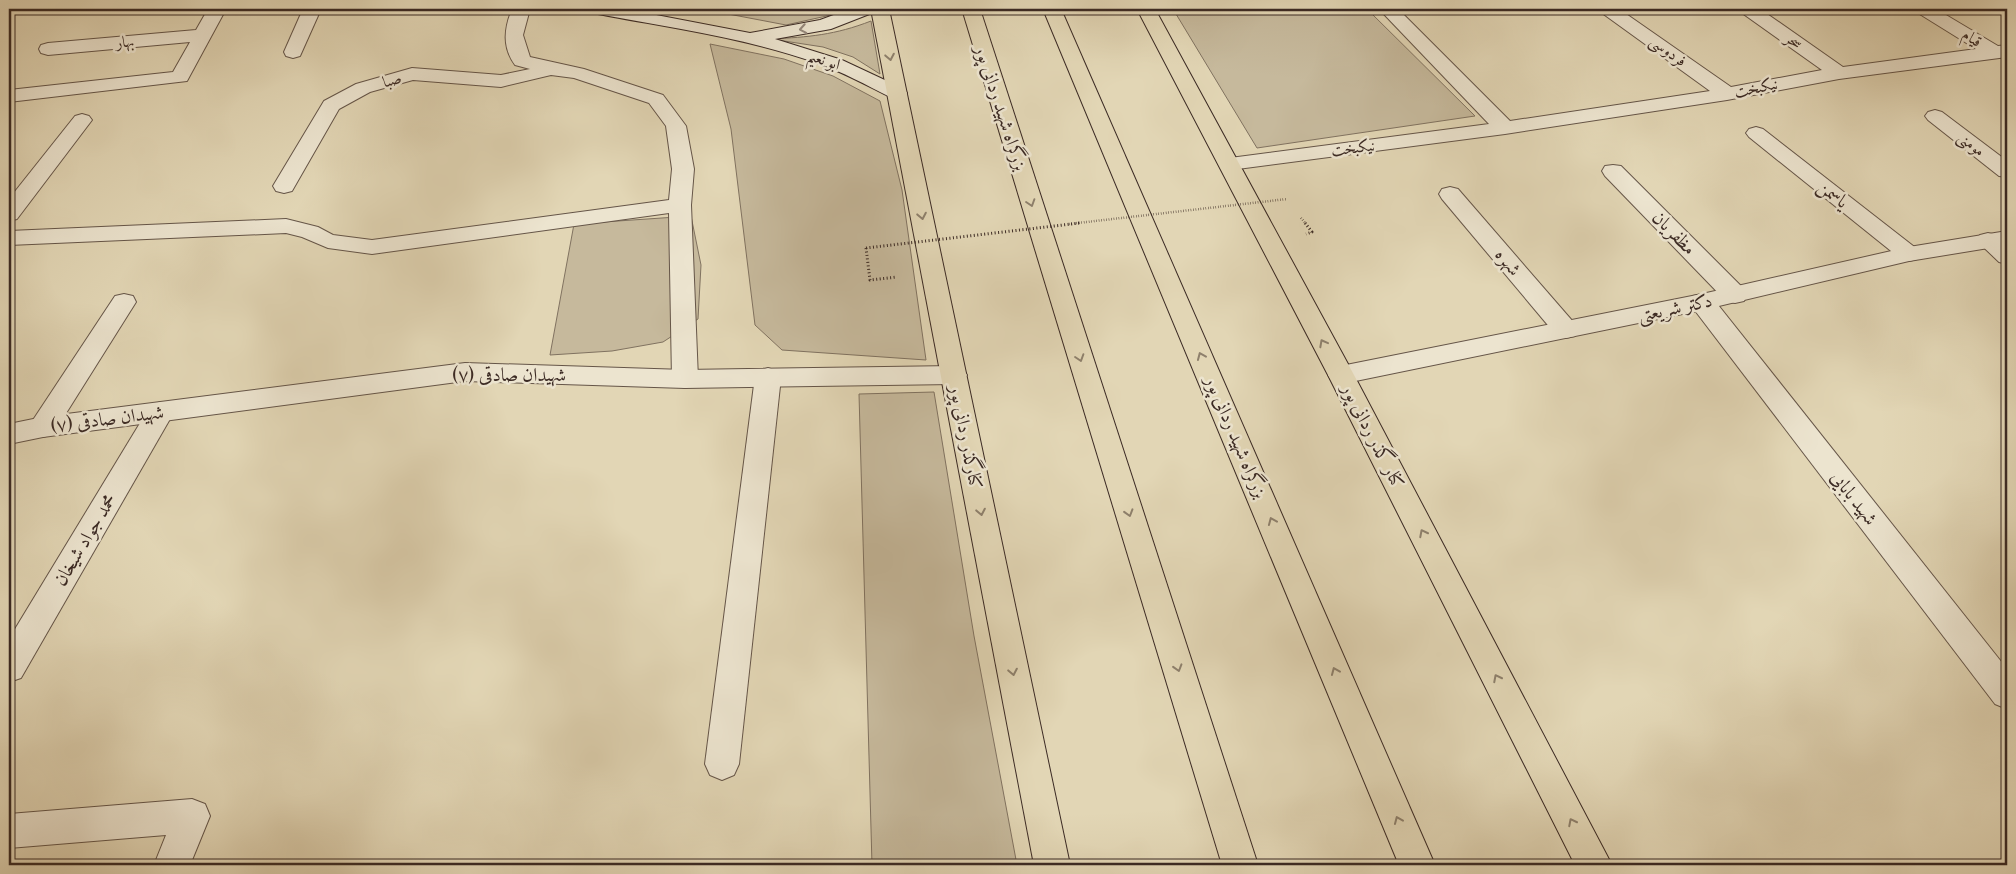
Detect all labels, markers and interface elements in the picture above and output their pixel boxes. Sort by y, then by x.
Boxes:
one-way arrow [798,24,807,34]
street label: قیام [1956,24,1986,55]
street label: سحر [1780,27,1807,54]
street label: بهار [113,31,135,53]
street label: فردوسی [1645,31,1690,72]
street label: بزرگراه شهید ردانی پور [968,40,1034,175]
street label: ابو نعیم [803,45,843,81]
one-way arrow [884,52,895,61]
street label: صبا [380,68,404,92]
street label: نیکبخت [1732,74,1780,102]
street label: مومنی [1953,127,1989,162]
street label: نیکبخت [1330,135,1376,161]
street label: یاسمن [1812,174,1854,215]
one-way arrow [1026,199,1036,207]
street label: مظفریان [1647,206,1701,260]
one-way arrow [916,211,927,220]
street label: شهره [1490,243,1526,281]
street label: دکتر شریعتی [1636,288,1715,329]
one-way arrow [1319,339,1329,348]
one-way arrow [1197,352,1207,360]
one-way arrow [1075,354,1085,362]
street label: شهیدان صادقی (۷) [452,363,566,387]
street label: بزرگراه شهید ردانی پور [1198,370,1274,503]
street label: کنار گذر ردانی پور [1335,377,1411,493]
street label: کنارگذر ردانی پور [943,381,990,491]
street label: شهیدان صادقی (۷) [49,400,165,438]
street label: شهید بابایی [1824,466,1883,531]
street label: محمد جواد شیخان [48,489,122,590]
one-way arrow [976,508,986,517]
one-way arrow [1124,509,1134,517]
one-way arrow [1267,517,1278,526]
one-way arrow [1419,529,1429,538]
one-way arrow [1173,664,1183,672]
one-way arrow [1008,667,1018,676]
one-way arrow [1331,667,1341,676]
one-way arrow [1493,674,1503,683]
one-way arrow [1394,816,1405,825]
one-way arrow [1568,818,1578,827]

